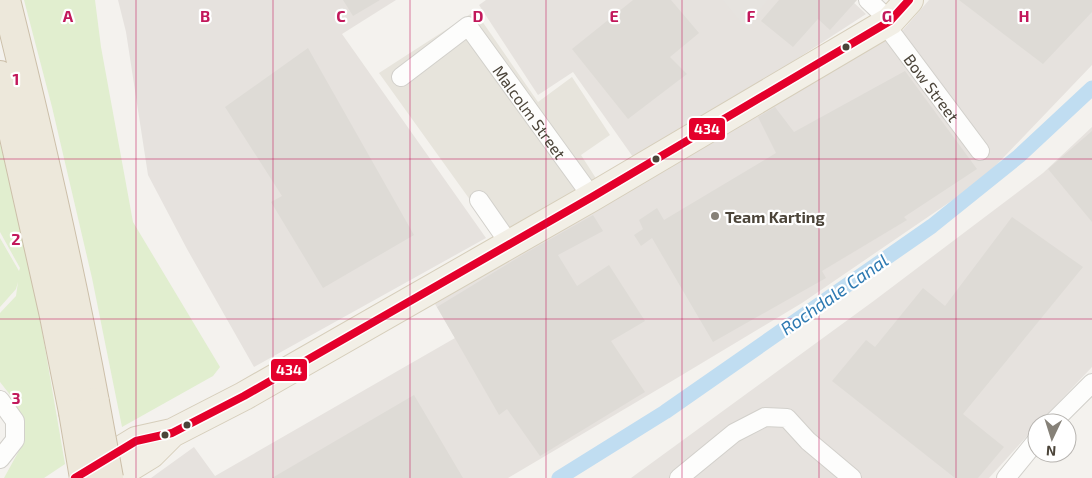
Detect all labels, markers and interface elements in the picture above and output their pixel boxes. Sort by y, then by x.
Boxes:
text: A [63,6,74,25]
text: B [200,6,210,25]
text: C [336,6,346,25]
text: D [473,6,484,25]
text: E [609,6,619,25]
text: F [747,6,756,25]
text: G [882,6,892,25]
text: H [1018,6,1030,25]
unlabelled marker [841,42,851,52]
street label: Bow Street [901,50,964,125]
street label: Malcolm Street [490,61,570,162]
text: 1 [13,69,19,88]
line badge: 434 [688,117,726,141]
text: 434 [694,120,720,137]
unlabelled marker [651,154,661,164]
place label: Team Karting [725,207,825,226]
marker: Team Karting [709,210,721,222]
text: 2 [11,229,21,248]
water label: Rochdale Canal [776,249,892,339]
line badge: 434 [270,358,308,382]
text: 434 [276,361,302,378]
text: 3 [11,388,21,407]
north arrow [1027,413,1077,463]
unlabelled marker [182,420,192,430]
unlabelled marker [160,430,170,440]
text: N [1045,443,1057,460]

